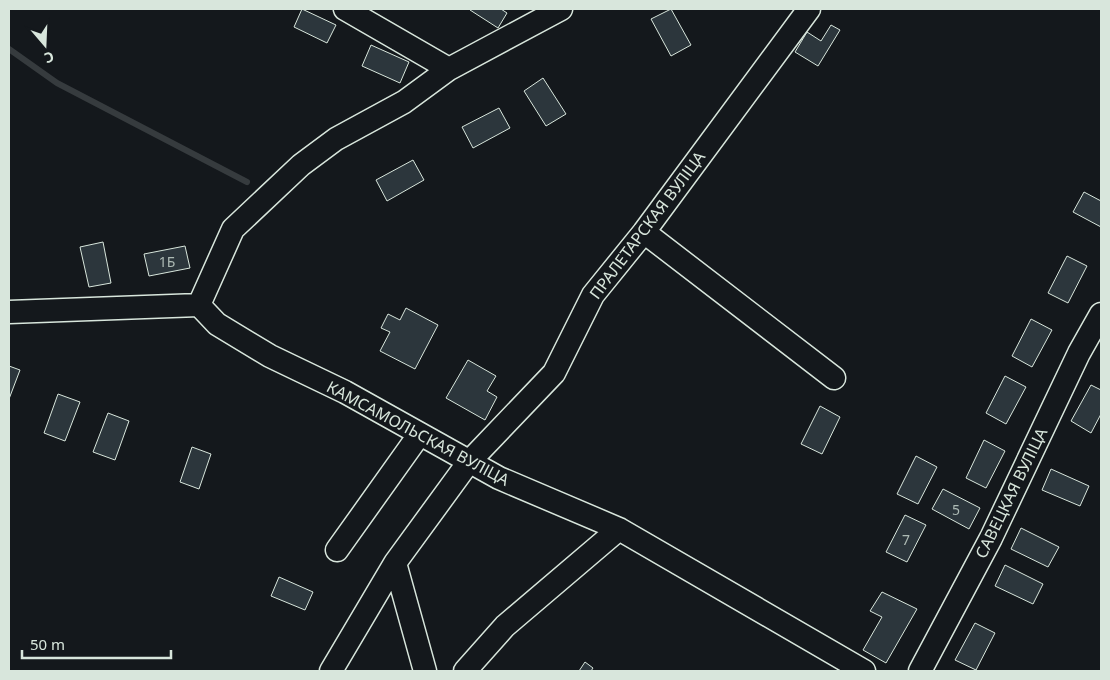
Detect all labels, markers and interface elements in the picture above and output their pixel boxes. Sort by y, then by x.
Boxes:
north arrow [20,20,70,70]
text: С [42,47,57,68]
street label: ПРАЛЕТАРСКАЯ ВУЛІЦА [584,146,710,303]
house number: 1Б [159,252,175,271]
street label: КАМСАМОЛЬСКАЯ ВУЛІЦА [323,375,514,491]
street label: САВЕЦКАЯ ВУЛІЦА [970,423,1053,562]
house number: 5 [952,500,960,519]
house number: 7 [902,530,910,549]
scale bar [22,628,171,660]
text: 50 m [30,634,65,654]

